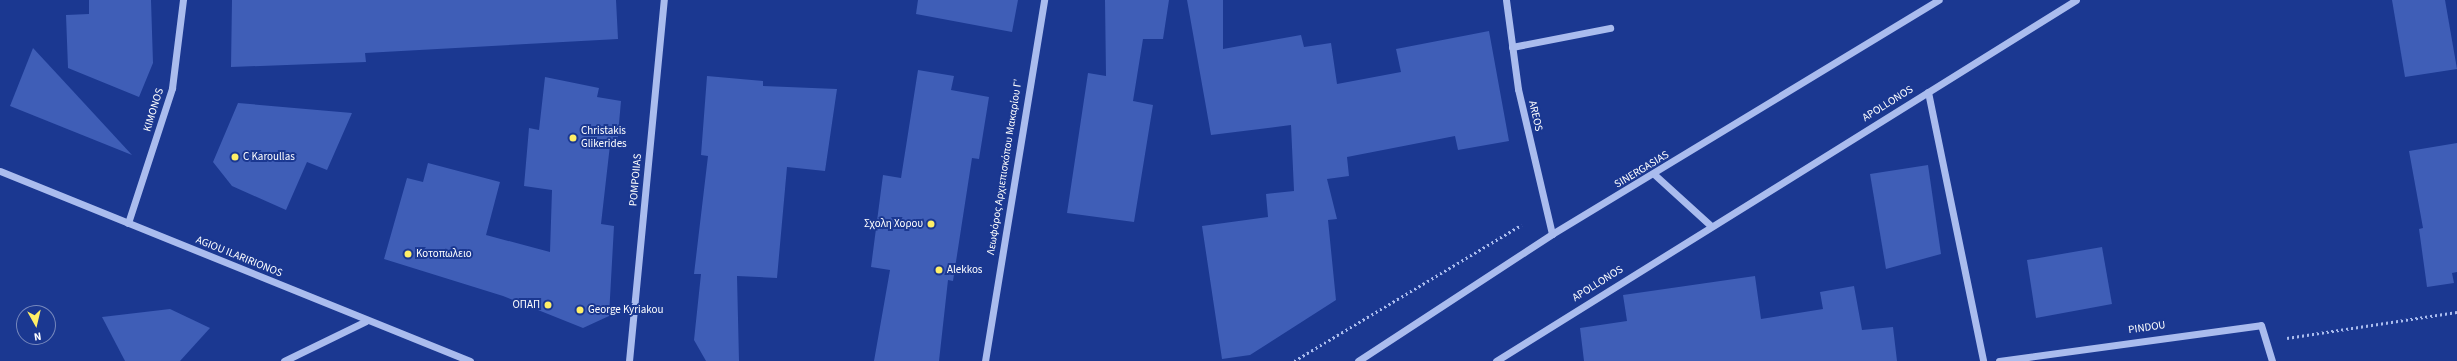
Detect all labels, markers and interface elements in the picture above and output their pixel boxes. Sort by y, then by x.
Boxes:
street label: Λεωφόρος Αρχιεπισκόπου Μακαρίου Γ' [985,78,1025,256]
street label: APOLLONOS [1860,83,1916,125]
street label: KIMONOS [141,87,167,133]
street label: AREOS [1525,99,1545,133]
place label: Christakis Glikerides [581,125,627,151]
marker: Christakis Glikerides [568,133,578,143]
street label: SINERGASIAS [1612,149,1672,191]
place label: C Karoullas [243,150,295,164]
marker: C Karoullas [230,152,240,162]
street label: POMPOIIAS [627,153,645,207]
place label: Σχολη Χορου [864,217,923,231]
marker: Σχολη Χορου [926,219,936,229]
street label: AGIOU ILARIRIONOS [194,234,284,280]
place label: Κοτοπωλειο [416,247,472,261]
marker: Κοτοπωλειο [403,249,413,259]
place label: Alekkos [947,263,982,277]
street label: APOLLONOS [1570,263,1626,305]
marker: Alekkos [934,265,944,275]
place label: ΟΠΑΠ [513,298,540,312]
marker: ΟΠΑΠ [543,300,553,310]
place label: George Kyriakou [588,303,664,317]
north arrow [16,305,56,345]
marker: George Kyriakou [575,305,585,315]
street label: PINDOU [2128,319,2166,337]
text: N [33,328,42,344]

